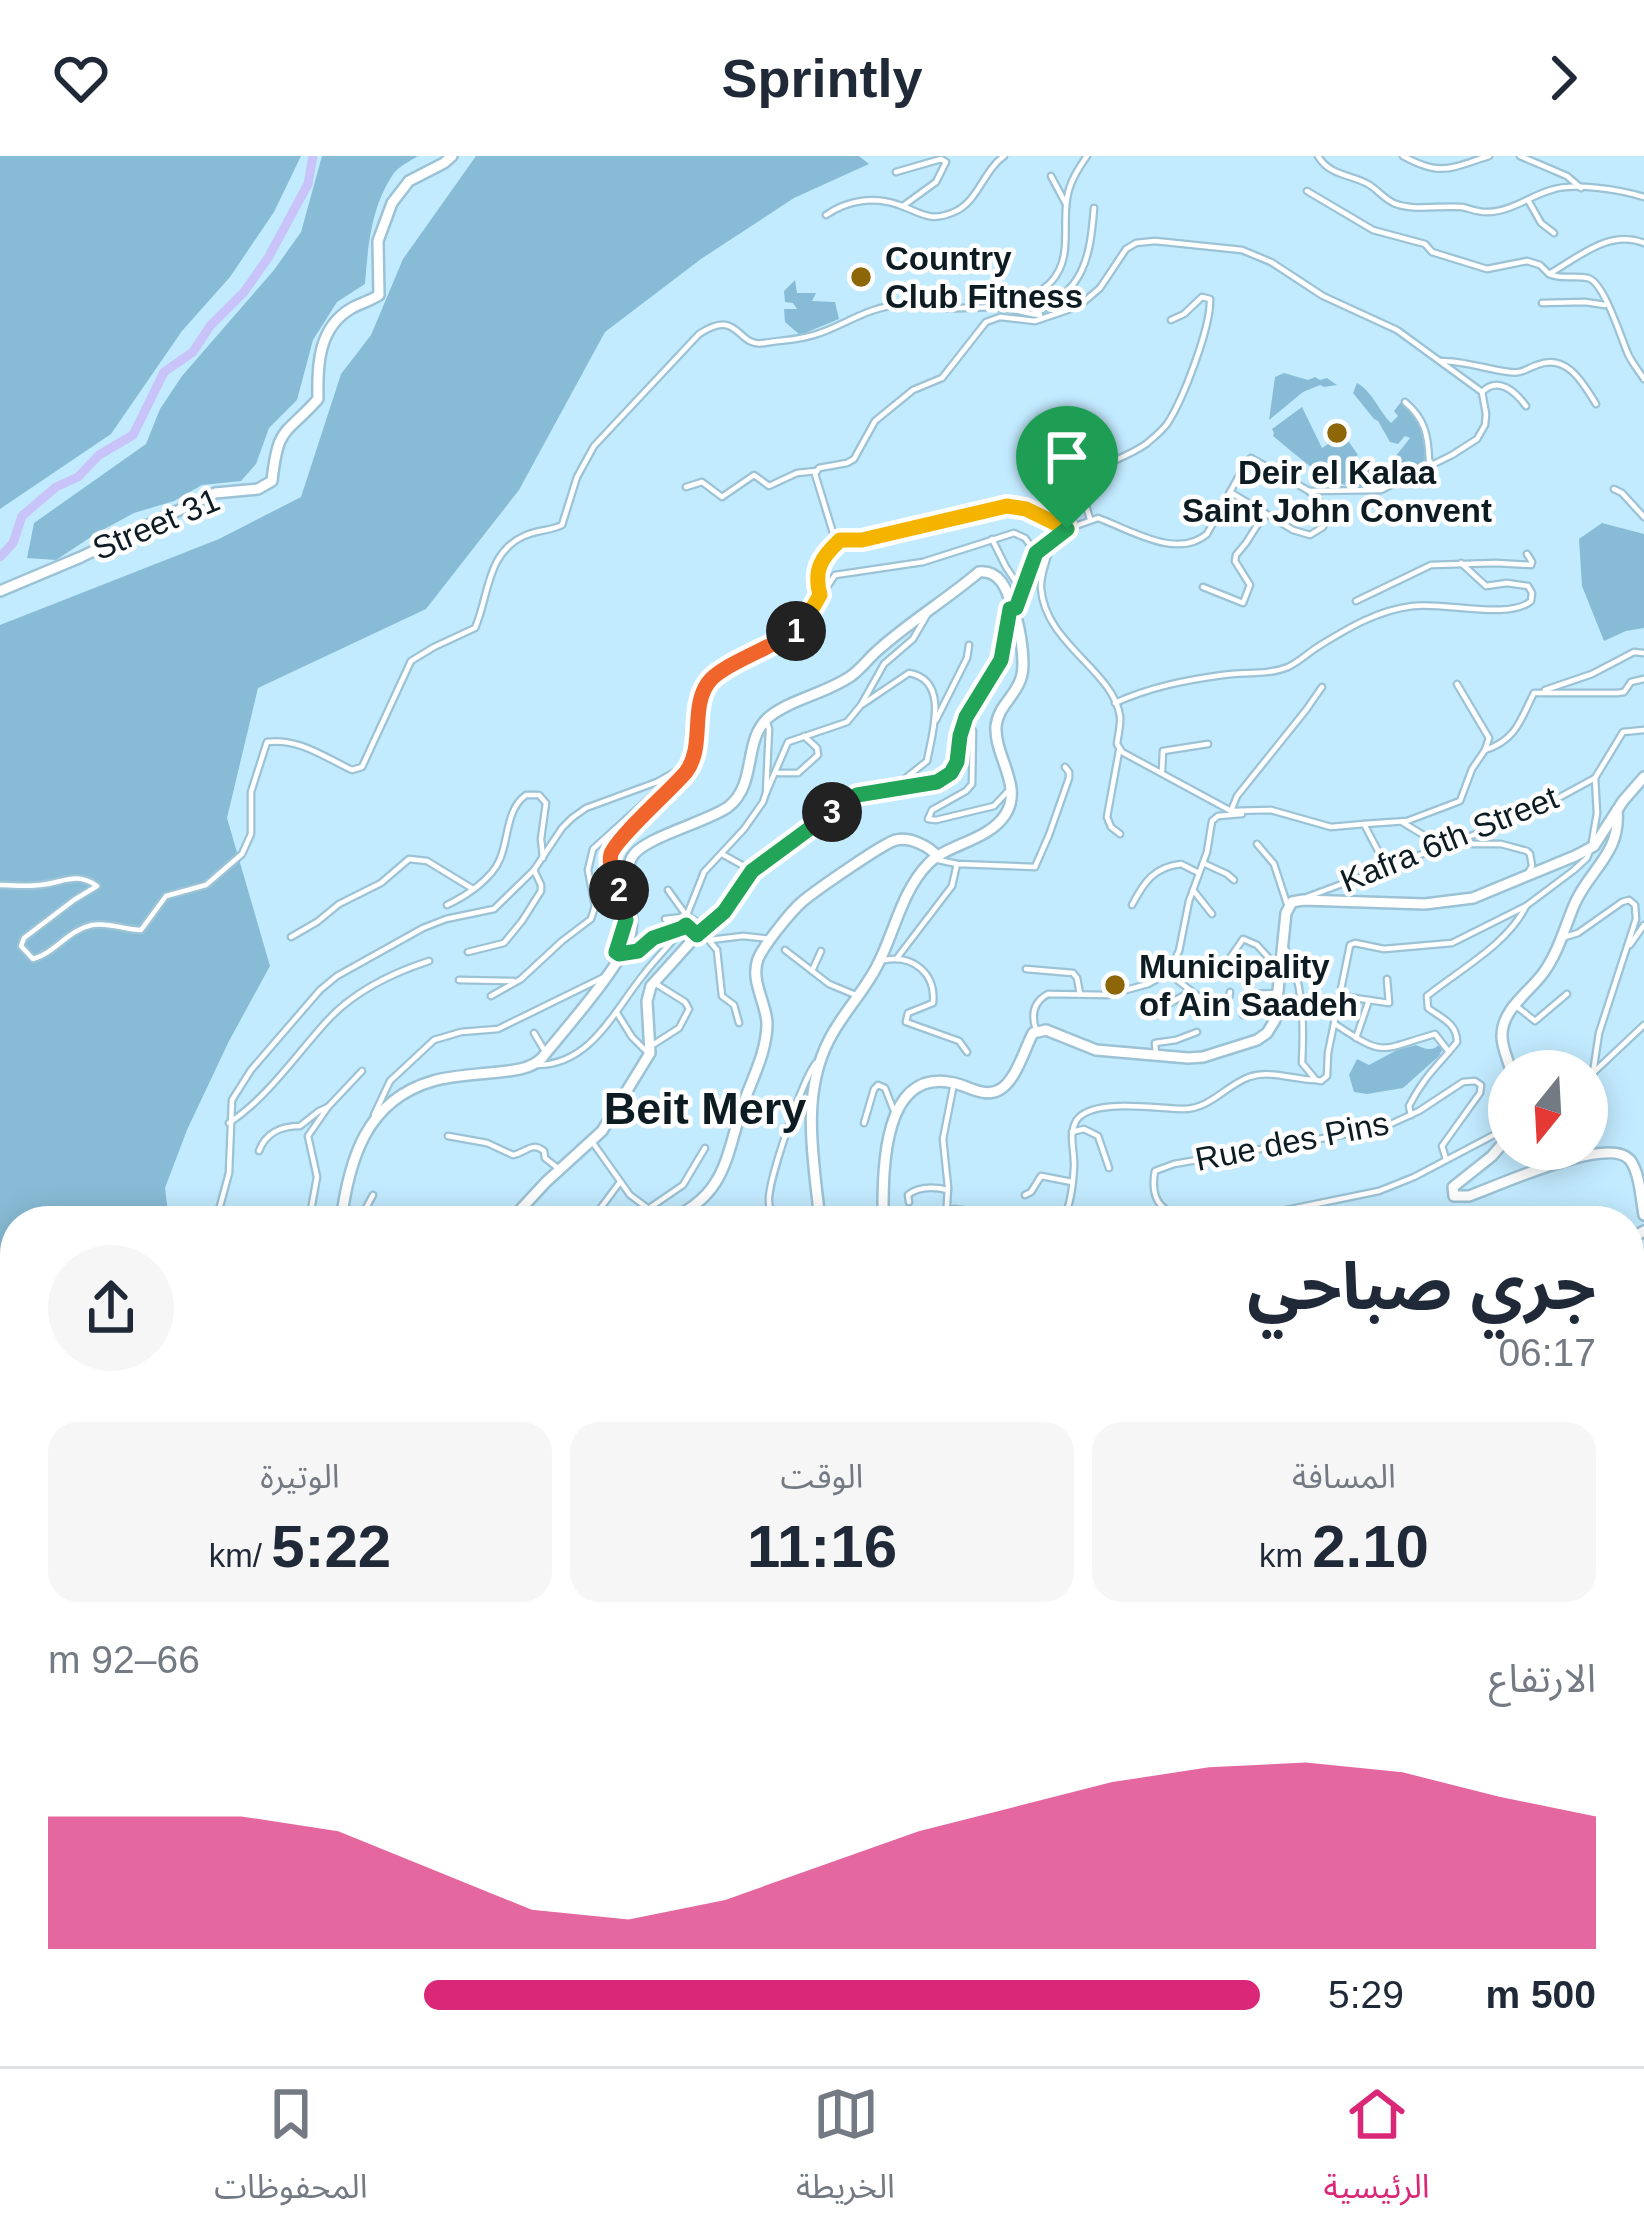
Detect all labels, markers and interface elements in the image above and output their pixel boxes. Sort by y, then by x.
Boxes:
icon: heart [48,45,114,111]
icon: forward [1530,45,1596,111]
text: Sprintly [721,48,923,108]
place label: Country Club Fitness [885,240,1083,315]
marker: Country Club Fitness [848,264,874,290]
pin [1016,406,1118,529]
marker: Deir el Kalaa Saint John Convent [1324,420,1350,446]
icon: arrive [1034,424,1100,490]
place label: Deir el Kalaa Saint John Convent [1182,454,1492,529]
street label: Street 31 [87,481,225,567]
pin: 1 [766,601,826,661]
text: 1 [787,612,805,649]
street label: Kafra 6th Street [1335,779,1563,899]
pin: 3 [802,782,862,842]
text: 3 [823,793,841,830]
pin: 2 [589,860,649,920]
text: 2 [610,871,628,908]
place label: Municipality of Ain Saadeh [1139,948,1358,1023]
marker: Municipality of Ain Saadeh [1102,972,1128,998]
north arrow [1488,1050,1608,1170]
map controls [1488,1050,1608,1170]
district label: Beit Mery [604,1083,806,1134]
street label: Rue des Pins [1192,1104,1392,1178]
button: share [48,1245,174,1371]
text: جري صباحي [1247,1249,1596,1323]
text: 06:17 [1498,1331,1596,1374]
text: الوتيرة [260,1458,340,1495]
text: الوقت [781,1458,863,1495]
text: المسافة [1292,1458,1396,1495]
text: 5:22 [271,1513,391,1580]
text: 11:16 [747,1513,897,1580]
text: 2.10 [1312,1513,1429,1580]
text: /km [209,1537,271,1574]
text: km [1259,1537,1312,1574]
text: 66–92 m [48,1638,200,1681]
text: الارتفاع [1489,1657,1596,1700]
text: 5:29 [1328,1973,1404,2016]
text: 500 m [1485,1973,1596,2016]
tab: المحفوظات [214,2081,368,2222]
tab: الخريطة [796,2081,895,2222]
tab: الرئيسية [1324,2081,1430,2222]

